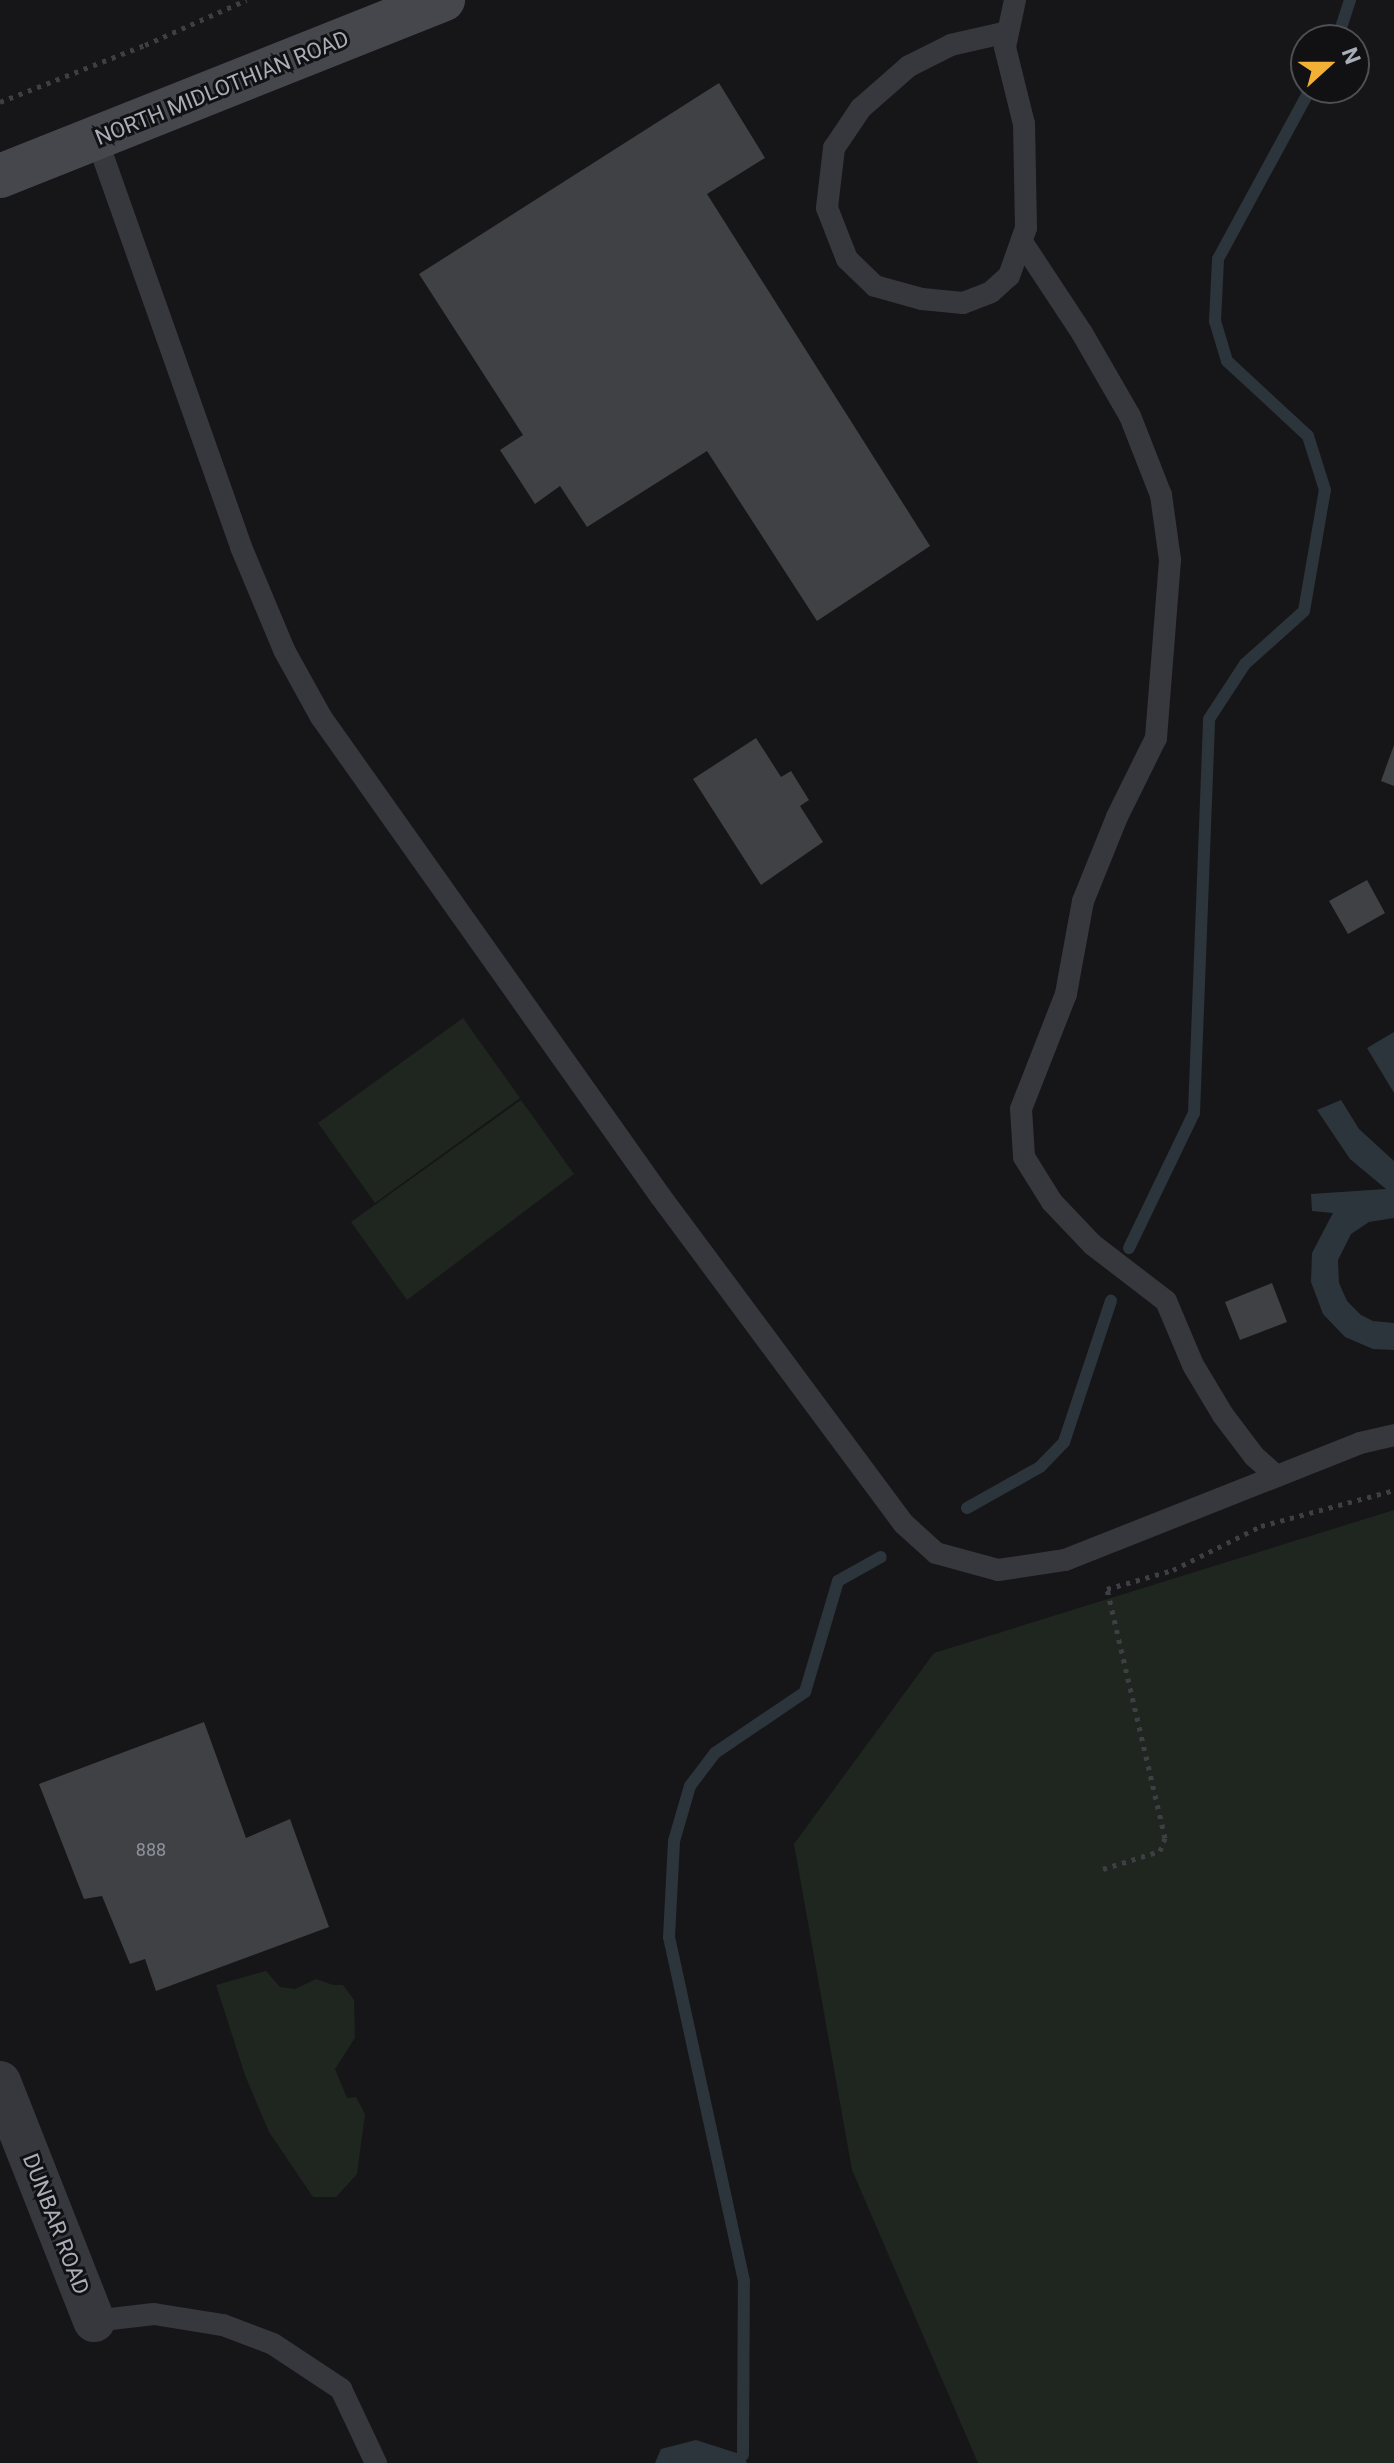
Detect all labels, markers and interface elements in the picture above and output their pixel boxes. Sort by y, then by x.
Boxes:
north arrow [1290,24,1370,104]
street label: NORTH MIDLOTHIAN ROAD [91,25,353,151]
text: N [1337,44,1365,68]
house number: 888 [136,1839,166,1861]
street label: DUNBAR ROAD [17,2150,95,2298]

